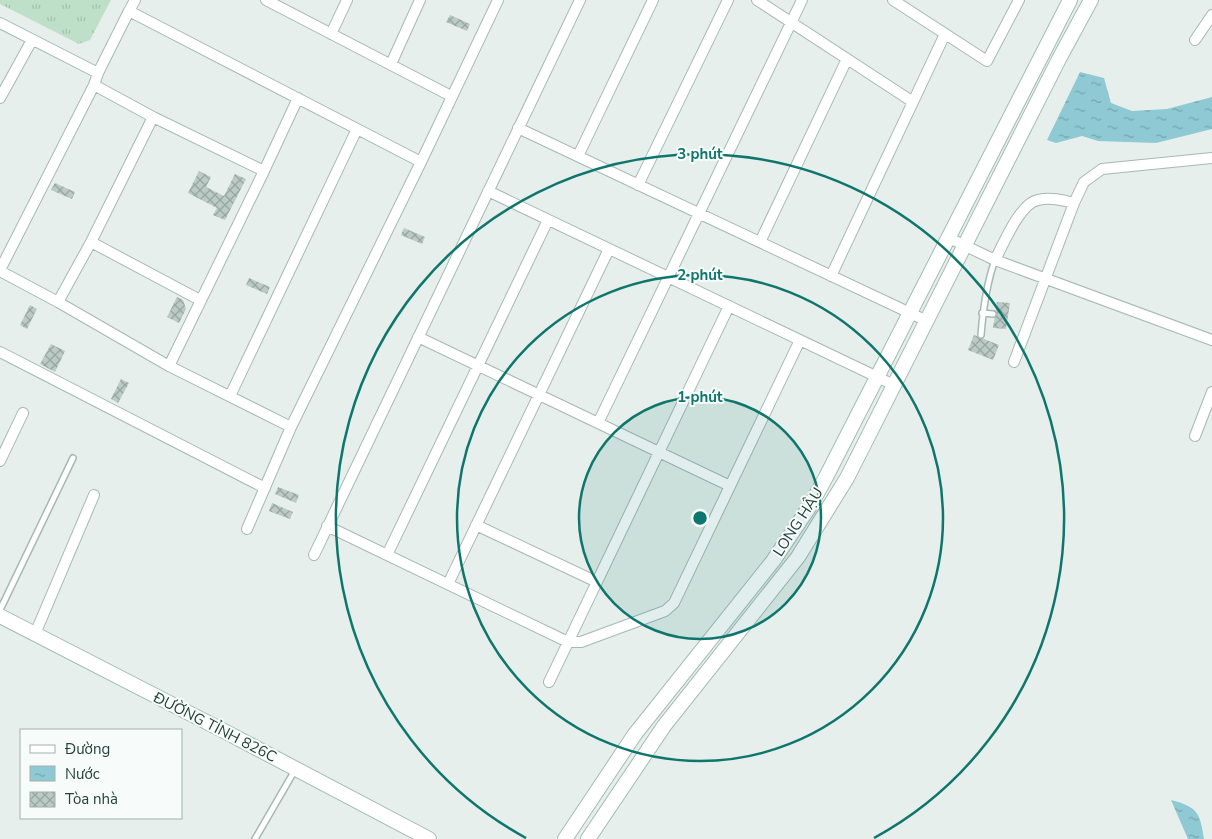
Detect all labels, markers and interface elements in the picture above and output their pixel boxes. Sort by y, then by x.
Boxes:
text: 3 phút [677,144,723,164]
text: 2 phút [677,265,723,285]
text: 1 phút [677,387,723,407]
street label: LONG HẬU [768,484,828,560]
centre of rings [691,509,709,527]
street label: ĐƯỜNG TỈNH 826C [149,686,280,767]
legend [20,729,182,819]
text: Đường [64,739,110,759]
text: Nước [65,764,100,784]
text: Tòa nhà [65,789,118,809]

